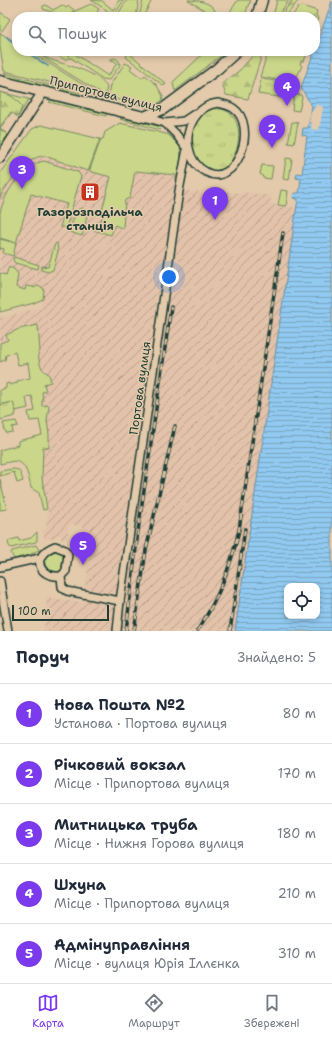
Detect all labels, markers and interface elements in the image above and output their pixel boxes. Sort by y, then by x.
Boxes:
search box [12,12,320,56]
icon: search [26,23,48,45]
text: Пошук [58,24,107,44]
street label: Припортова вулиця [48,72,164,116]
pin: 4 [274,73,300,106]
pin: 2 [259,115,285,148]
pin: 3 [9,156,35,189]
building icon: Газорозподільча станція [79,181,101,203]
pin: 1 [202,187,228,220]
place label: Газорозподільча станція [37,204,143,234]
your location [159,267,179,287]
street label: Портова вулиця [126,340,154,436]
pin: 5 [70,532,96,565]
map controls [284,583,320,619]
button: locate [284,583,320,619]
scale bar [12,603,109,622]
text: 100 m [18,604,51,619]
text: Поруч [16,646,69,668]
text: Знайдено: 5 [237,649,316,666]
text: Нова Пошта №2 [54,695,185,715]
text: 1 [26,705,32,722]
text: 80 m [282,705,316,722]
text: Установа · Портова вулиця [54,715,227,732]
text: Річковий вокзал [54,755,186,775]
text: 2 [24,765,34,782]
text: 170 m [278,765,316,782]
text: Місце · Припортова вулиця [54,775,230,792]
text: Митницька труба [54,815,198,835]
text: 3 [24,825,34,842]
text: 180 m [277,825,316,842]
text: Місце · Нижня Горова вулиця [54,835,244,852]
text: Шхуна [54,875,106,895]
text: 4 [24,885,34,902]
text: 210 m [278,885,316,902]
text: Місце · Припортова вулиця [54,895,230,912]
text: Адмінуправління [54,935,190,955]
text: 5 [25,945,33,962]
text: 310 m [278,945,316,962]
text: Місце · вулиця Юрія Іллєнка [54,955,239,972]
tab: Карта [32,992,64,1031]
tab: Маршрут [128,992,180,1031]
tab: Збережені [244,992,300,1031]

